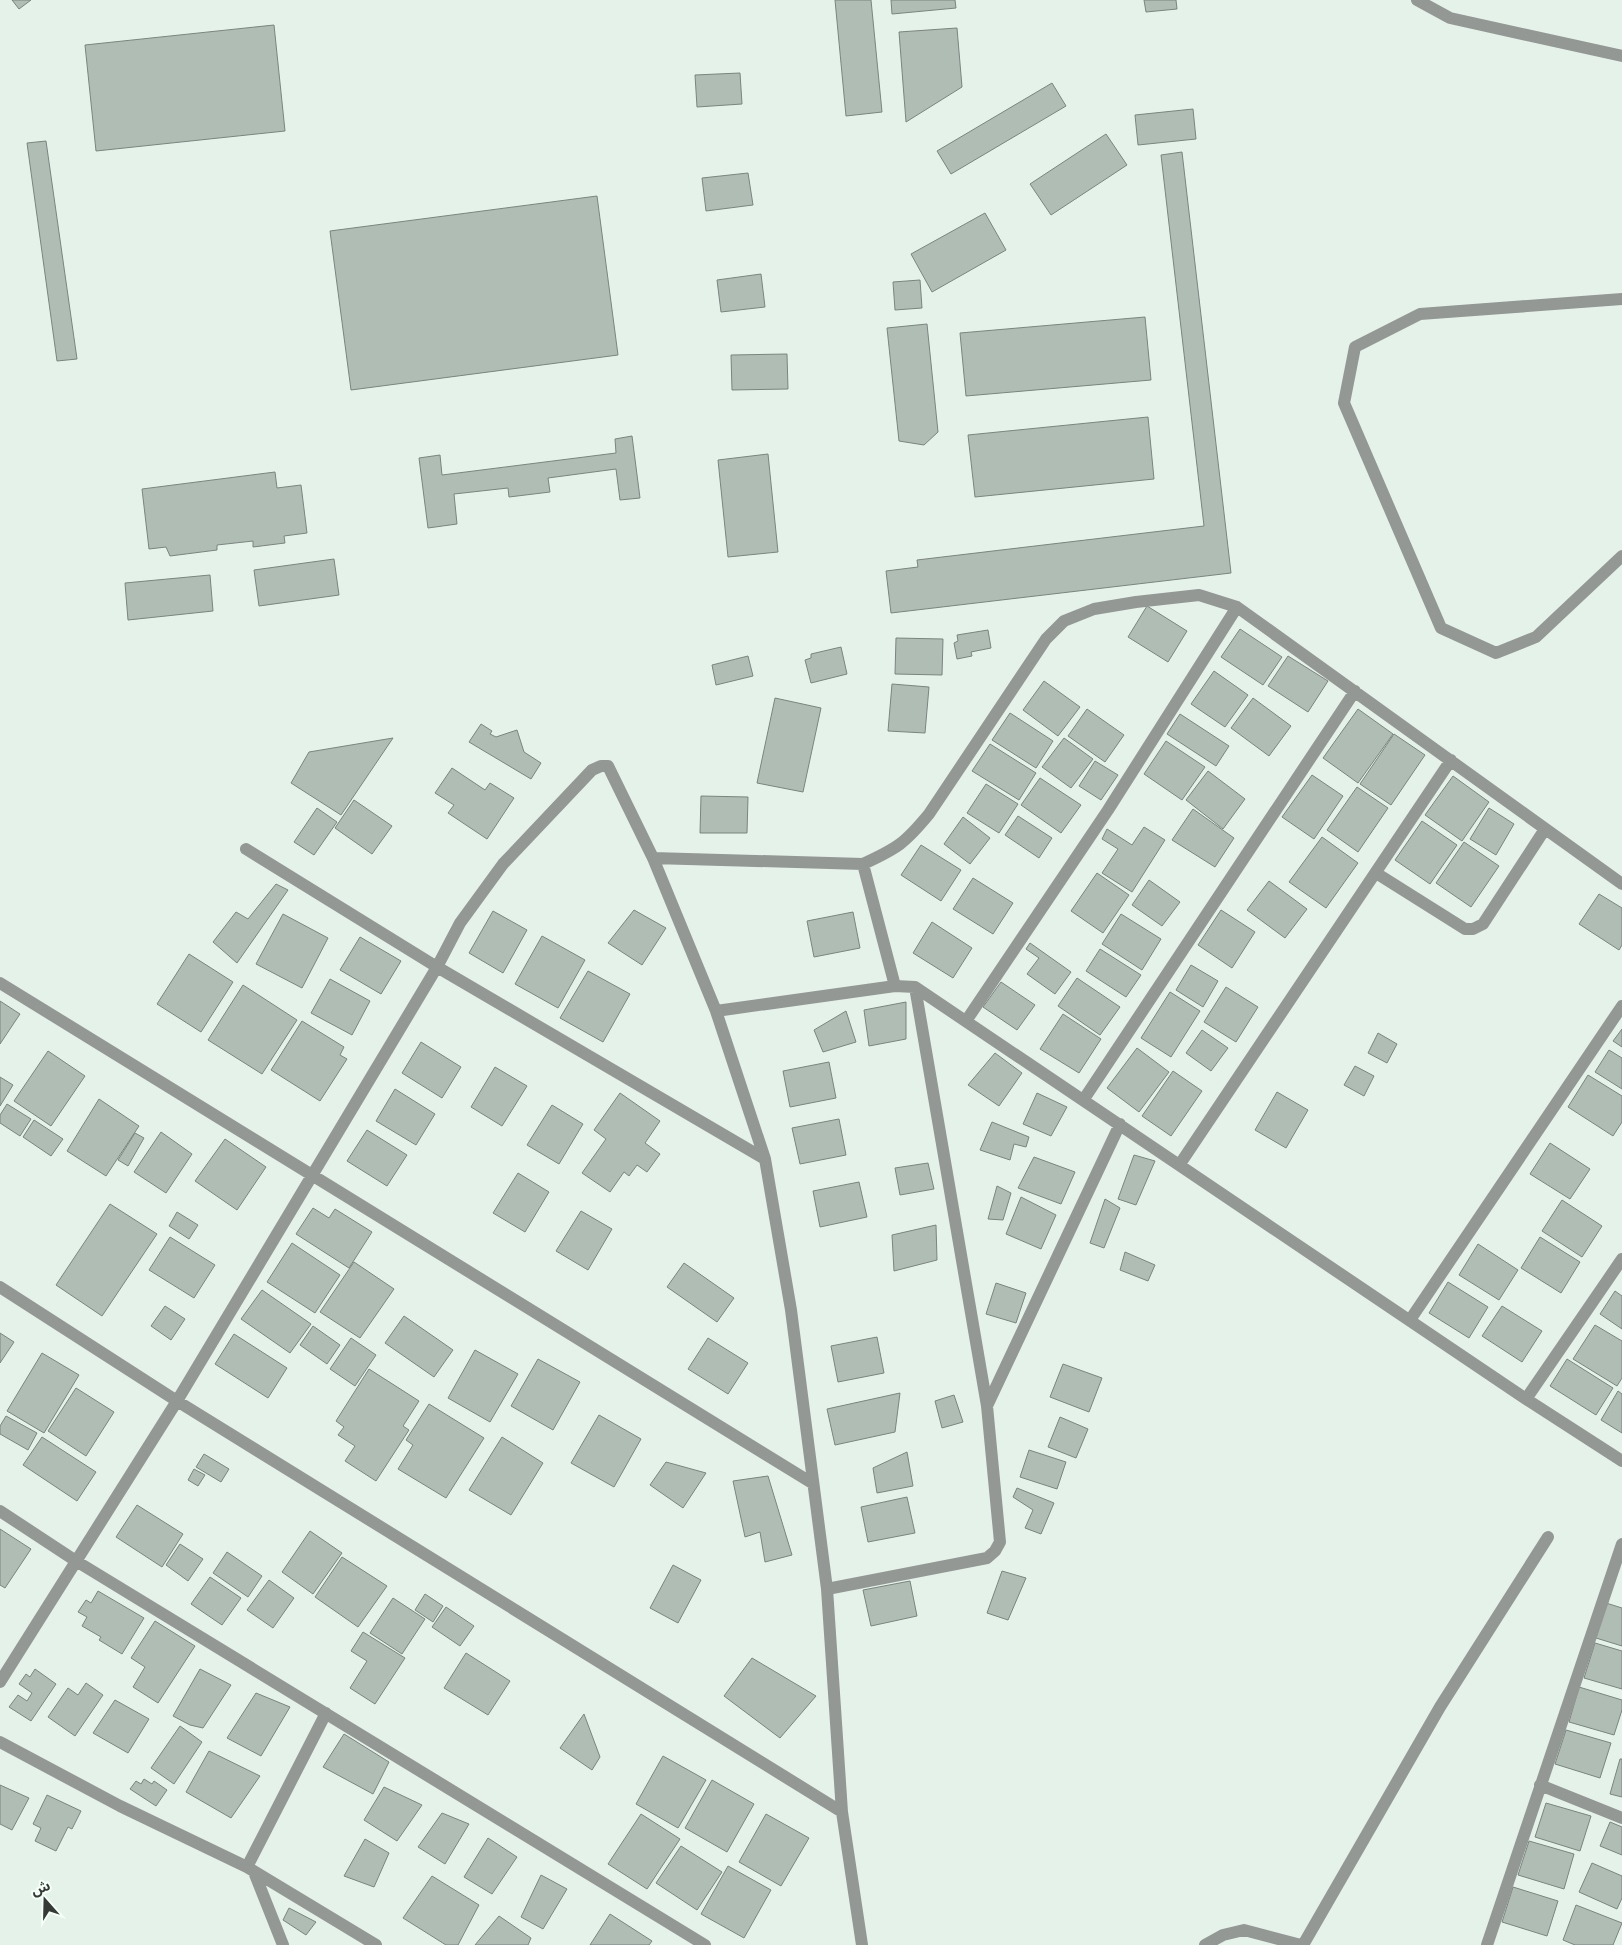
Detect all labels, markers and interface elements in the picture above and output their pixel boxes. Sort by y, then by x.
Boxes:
north arrow [20,1875,70,1925]
text: ش [29,1877,53,1900]

